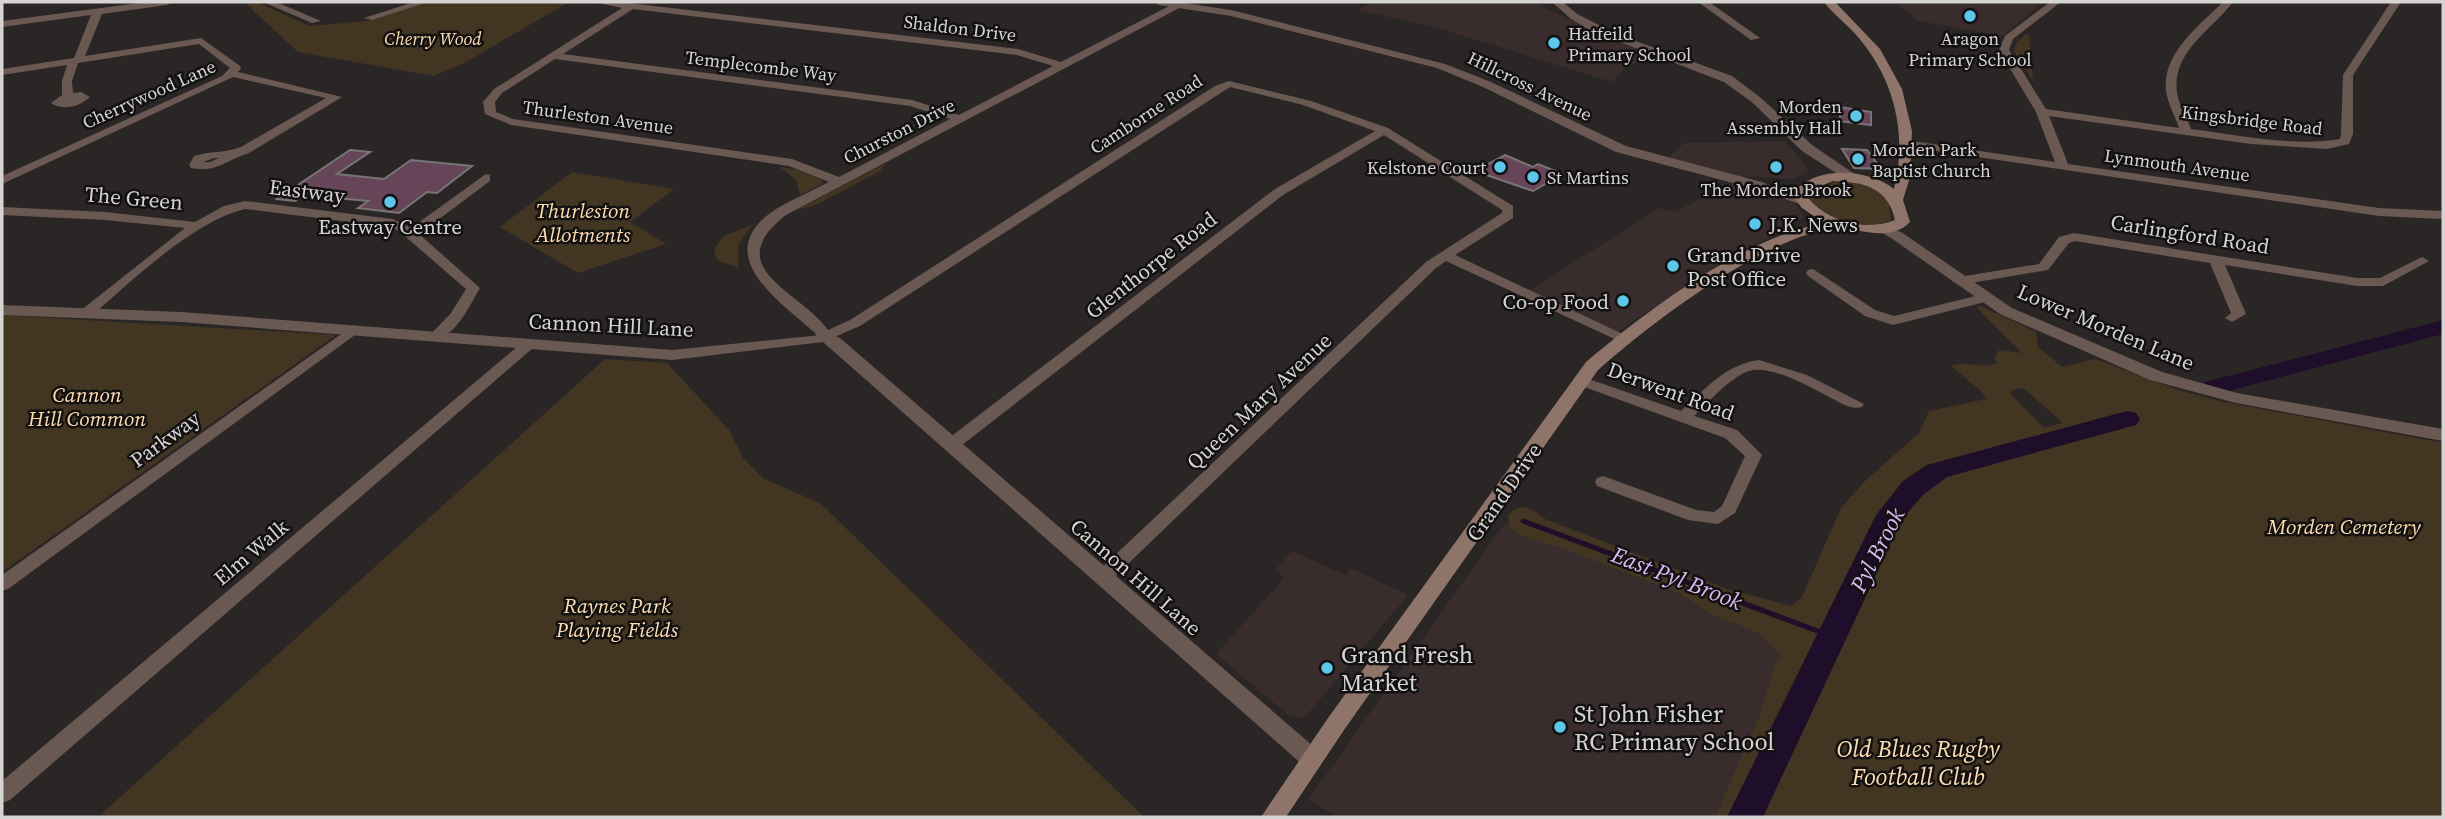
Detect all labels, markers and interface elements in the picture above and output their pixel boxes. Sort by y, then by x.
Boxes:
marker: Aragon Primary School [1962,8,1978,24]
street label: Shaldon Drive [902,9,1018,47]
place label: Hatfeild Primary School [1568,21,1691,67]
park label: Cherry Wood [384,26,482,51]
place label: Aragon Primary School [1908,26,2032,72]
marker: Hatfeild Primary School [1546,35,1562,51]
street label: Templecombe Way [684,44,839,88]
street label: Hillcross Avenue [1464,45,1596,127]
street label: Cherrywood Lane [78,53,220,135]
street label: Camborne Road [1085,68,1207,160]
street label: Churston Drive [839,92,959,170]
street label: Thurleston Avenue [521,94,675,140]
place label: Morden Assembly Hall [1727,94,1842,140]
street label: Kingsbridge Road [2180,99,2324,141]
marker: Morden Assembly Hall [1848,108,1864,124]
place label: Morden Park Baptist Church [1872,137,1991,183]
street label: Lynmouth Avenue [2103,142,2251,188]
marker: Morden Park Baptist Church [1850,151,1866,167]
place label: Kelstone Court [1367,155,1486,180]
marker: Kelstone Court [1492,159,1508,175]
marker: The Morden Brook [1768,159,1784,175]
place label: St Martins [1547,165,1629,190]
marker: St Martins [1525,169,1541,185]
street label: Eastway [267,172,347,210]
place label: The Morden Brook [1701,177,1852,202]
street label: The Green [84,179,184,217]
marker: Eastway Centre [382,194,398,210]
park label: Thurleston Allotments [535,196,631,249]
street label: Glenthorpe Road [1079,205,1223,325]
street label: Carlingford Road [2109,207,2272,261]
place label: J.K. News [1768,210,1858,239]
place label: Eastway Centre [318,212,462,241]
marker: J.K. News [1747,216,1763,232]
place label: Grand Drive Post Office [1687,240,1801,293]
marker: Grand Drive Post Office [1665,258,1681,274]
street label: Lower Morden Lane [2013,277,2199,377]
place label: Co-op Food [1503,287,1609,316]
marker: Co-op Food [1615,293,1631,309]
street label: Cannon Hill Lane [528,306,694,344]
street label: Queen Mary Avenue [1180,326,1338,476]
street label: Derwent Road [1604,355,1739,427]
park label: Cannon Hill Common [27,380,146,433]
street label: Parkway [124,404,206,474]
street label: Grand Drive [1460,437,1548,547]
water label: Pyl Brook [1842,502,1912,599]
street label: Elm Walk [207,512,295,592]
street label: Cannon Hill Lane [1064,512,1208,642]
park label: Morden Cemetery [2266,512,2422,541]
water label: East Pyl Brook [1606,538,1747,618]
park label: Raynes Park Playing Fields [555,591,679,644]
place label: Grand Fresh Market [1341,638,1473,699]
marker: Grand Fresh Market [1319,660,1335,676]
place label: St John Fisher RC Primary School [1574,697,1775,758]
marker: St John Fisher RC Primary School [1552,719,1568,735]
park label: Old Blues Rugby Football Club [1836,732,2000,793]

